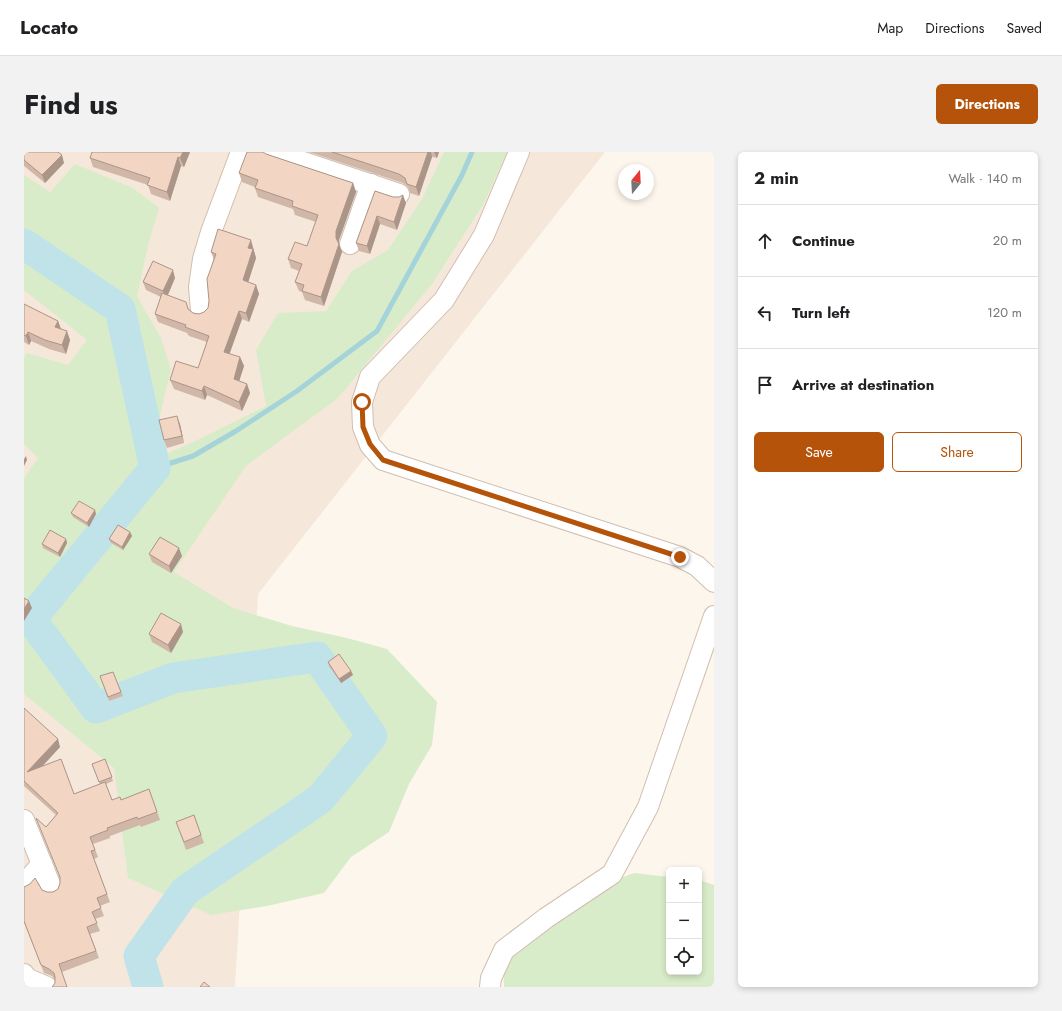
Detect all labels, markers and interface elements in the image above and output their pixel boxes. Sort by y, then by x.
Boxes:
text: Locato [20,14,78,41]
text: Map [877,18,903,38]
text: Directions [925,18,985,38]
text: Saved [1007,18,1042,38]
text: Find us [24,84,118,125]
button: Directions [936,84,1038,124]
north arrow [618,164,654,200]
text: 2 min [754,166,799,190]
text: Walk · 140 m [948,169,1022,188]
icon: ahead [754,230,776,252]
text: Continue [792,230,855,252]
text: 20 m [993,231,1022,250]
icon: left [754,302,776,324]
text: Turn left [792,302,850,324]
text: 120 m [987,303,1022,322]
icon: arrive [754,374,776,396]
text: Arrive at destination [792,374,934,396]
route start [353,393,371,411]
button: Save [754,432,884,472]
button: Share [892,432,1022,472]
route end [671,548,689,566]
map controls [666,867,702,975]
button: + [666,867,702,903]
button: − [666,903,702,939]
button: locate [666,939,702,975]

